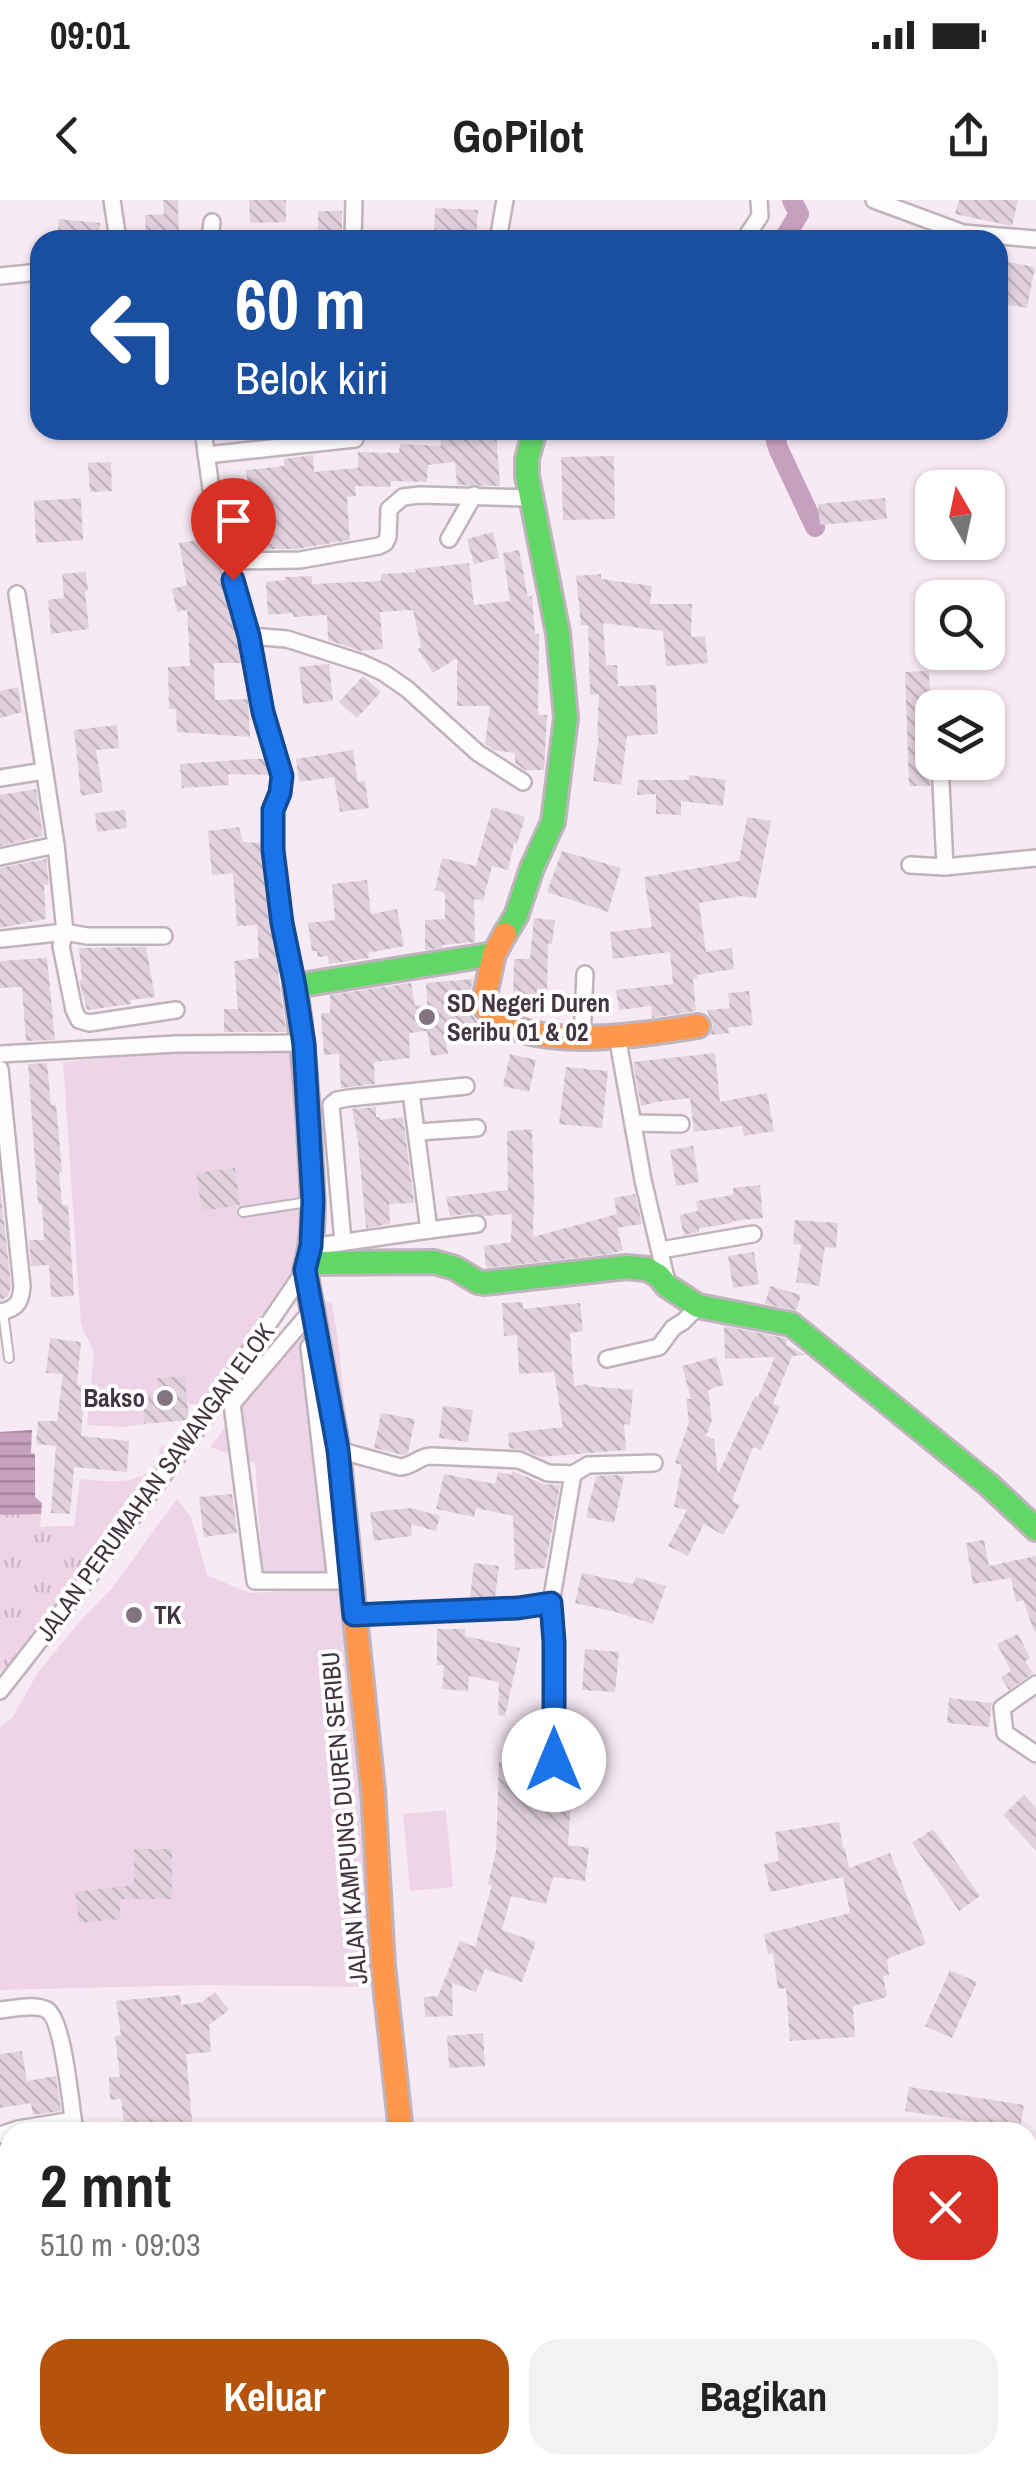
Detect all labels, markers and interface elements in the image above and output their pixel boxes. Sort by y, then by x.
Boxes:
text: 09:01 [50,10,130,61]
text: GoPilot [452,105,584,166]
icon: back [40,108,95,163]
icon: share [941,108,996,163]
text: 60 m [235,257,366,351]
icon: left [70,270,200,400]
text: Belok kiri [235,347,389,408]
north arrow [915,470,1005,560]
map controls [915,470,1005,780]
pin [191,478,276,581]
icon: arrive [206,493,261,548]
button: search [915,580,1005,670]
button: layers [915,690,1005,780]
place label: SD Negeri Duren Seribu 01 & 02 [447,986,610,1049]
marker: SD Negeri Duren Seribu 01 & 02 [416,1006,438,1028]
street label: JALAN PERUMAHAN SAWANGAN ELOK [28,1316,282,1648]
place label: Bakso [83,1381,145,1415]
marker: Bakso [154,1387,176,1409]
place label: TK [154,1598,182,1632]
marker: TK [123,1604,145,1626]
street label: JALAN KAMPUNG DUREN SERIBU [313,1650,375,1986]
position arrow [502,1708,606,1812]
text: 2 mnt [40,2145,171,2226]
button: close [893,2155,998,2260]
text: 510 m · 09:03 [40,2223,200,2266]
button: Keluar [40,2339,509,2454]
button: Bagikan [529,2339,998,2454]

